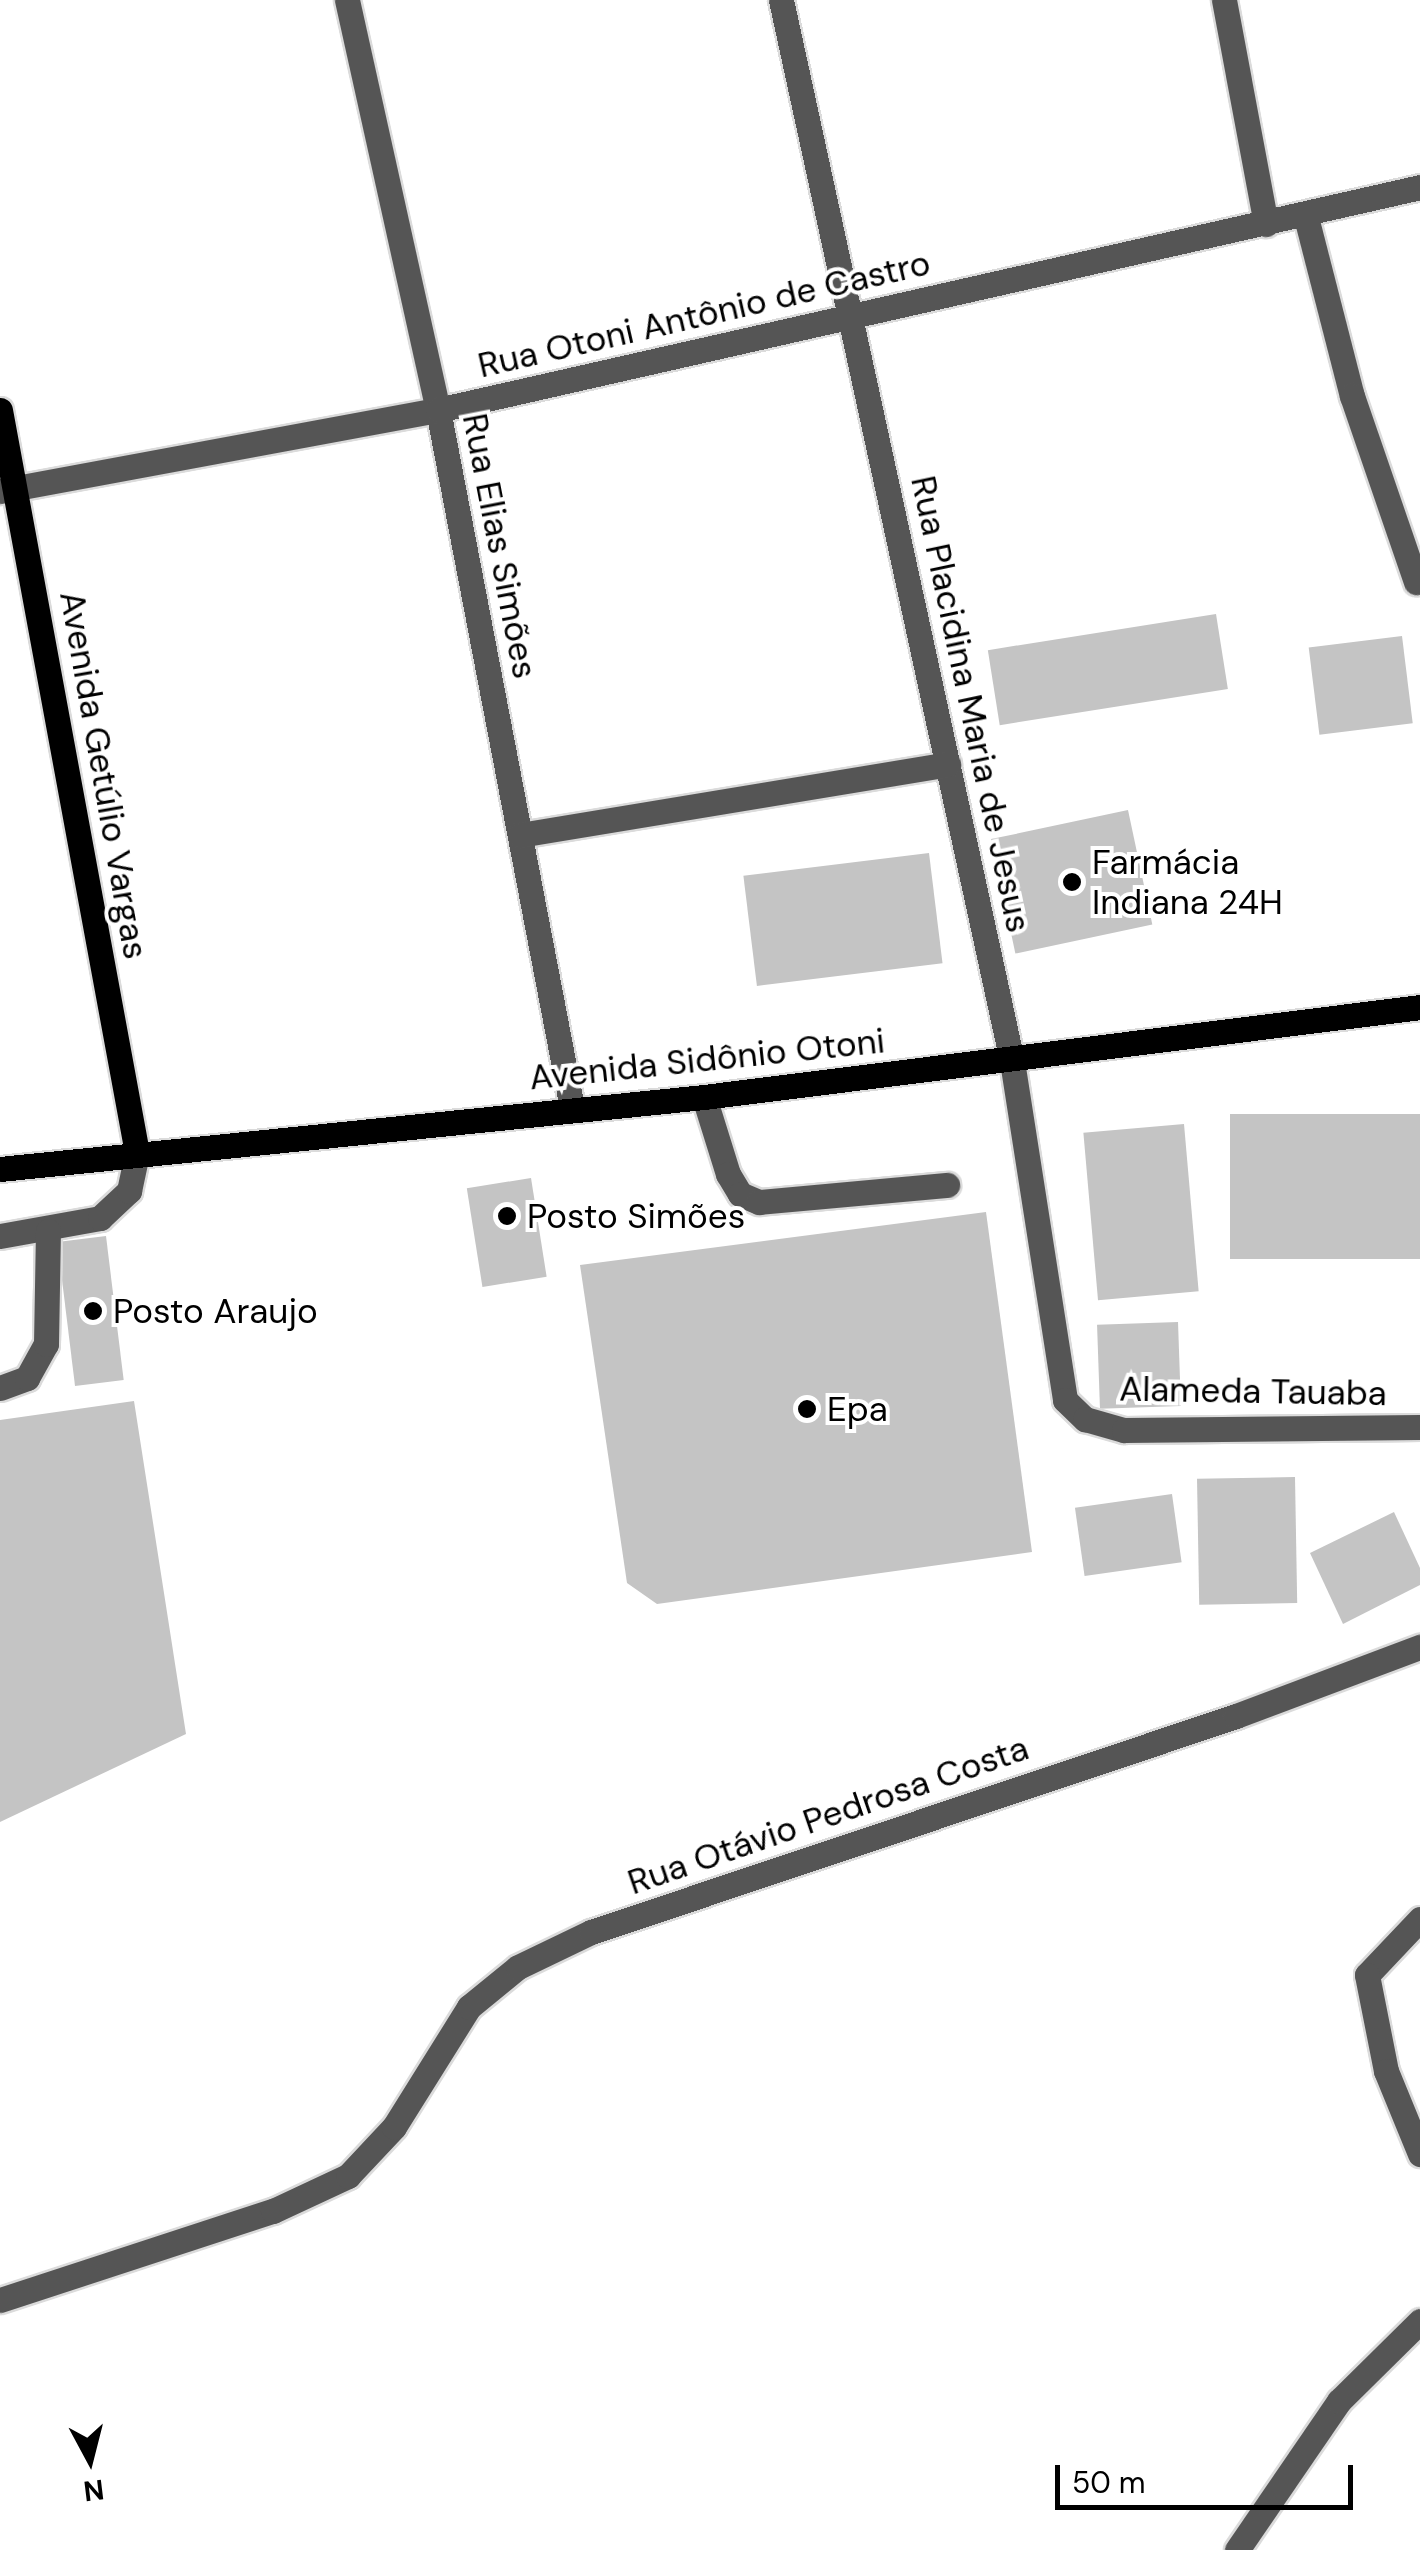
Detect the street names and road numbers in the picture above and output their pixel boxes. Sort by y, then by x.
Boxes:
street label: Rua Otoni Antônio de Castro [474,241,934,387]
street label: Rua Elias Simões [454,410,546,682]
street label: Rua Placidina Maria de Jesus [902,472,1040,936]
street label: Avenida Getúlio Vargas [51,588,157,962]
street label: Avenida Sidônio Otoni [527,1019,887,1099]
street label: Alameda Tauaba [1119,1368,1387,1414]
street label: Rua Otávio Pedrosa Costa [622,1727,1034,1903]

